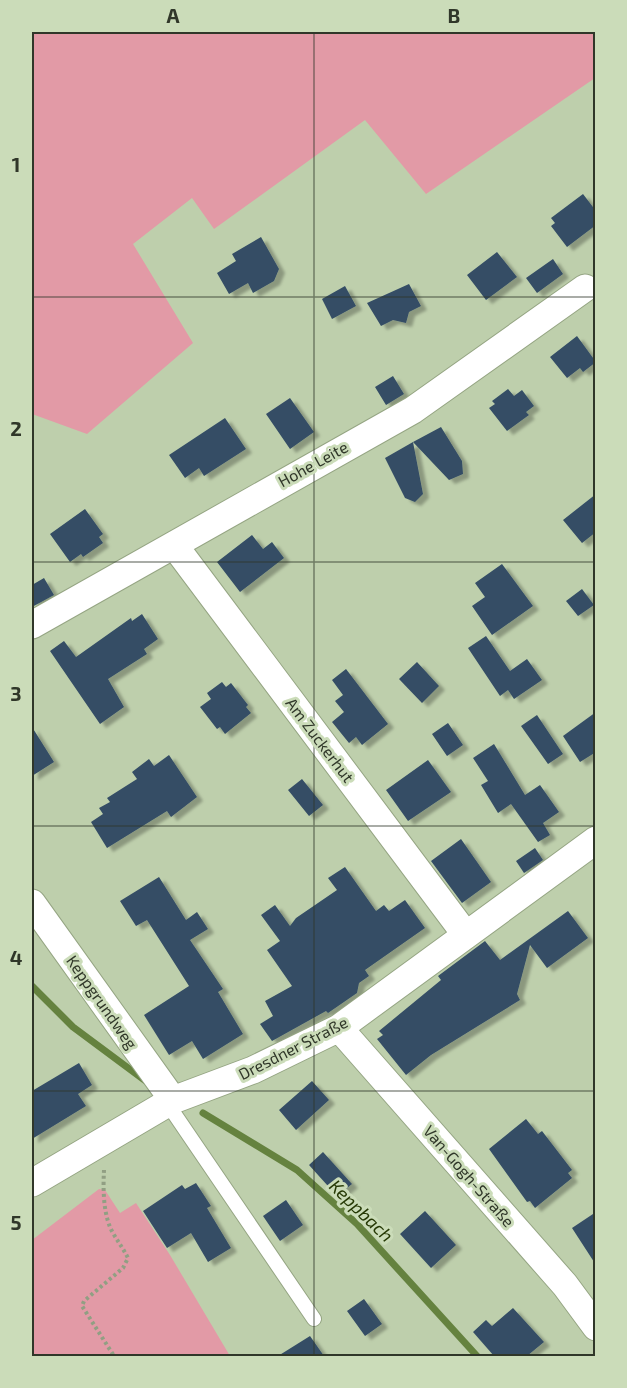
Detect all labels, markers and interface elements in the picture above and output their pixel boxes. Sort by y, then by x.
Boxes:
text: A [166,3,180,27]
text: B [448,3,460,27]
text: 1 [12,152,20,176]
text: 2 [10,416,22,440]
street label: Hohe Leite [275,437,351,490]
text: 3 [10,681,22,705]
street label: Am Zuckerhut [282,694,358,786]
text: 4 [10,945,23,969]
street label: Keppgrundweg [63,951,142,1052]
street label: Dresdner Straße [235,1012,350,1083]
street label: Van-Gogh-Straße [420,1121,519,1230]
water label: Keppbach [325,1174,398,1246]
text: 5 [10,1210,22,1234]

